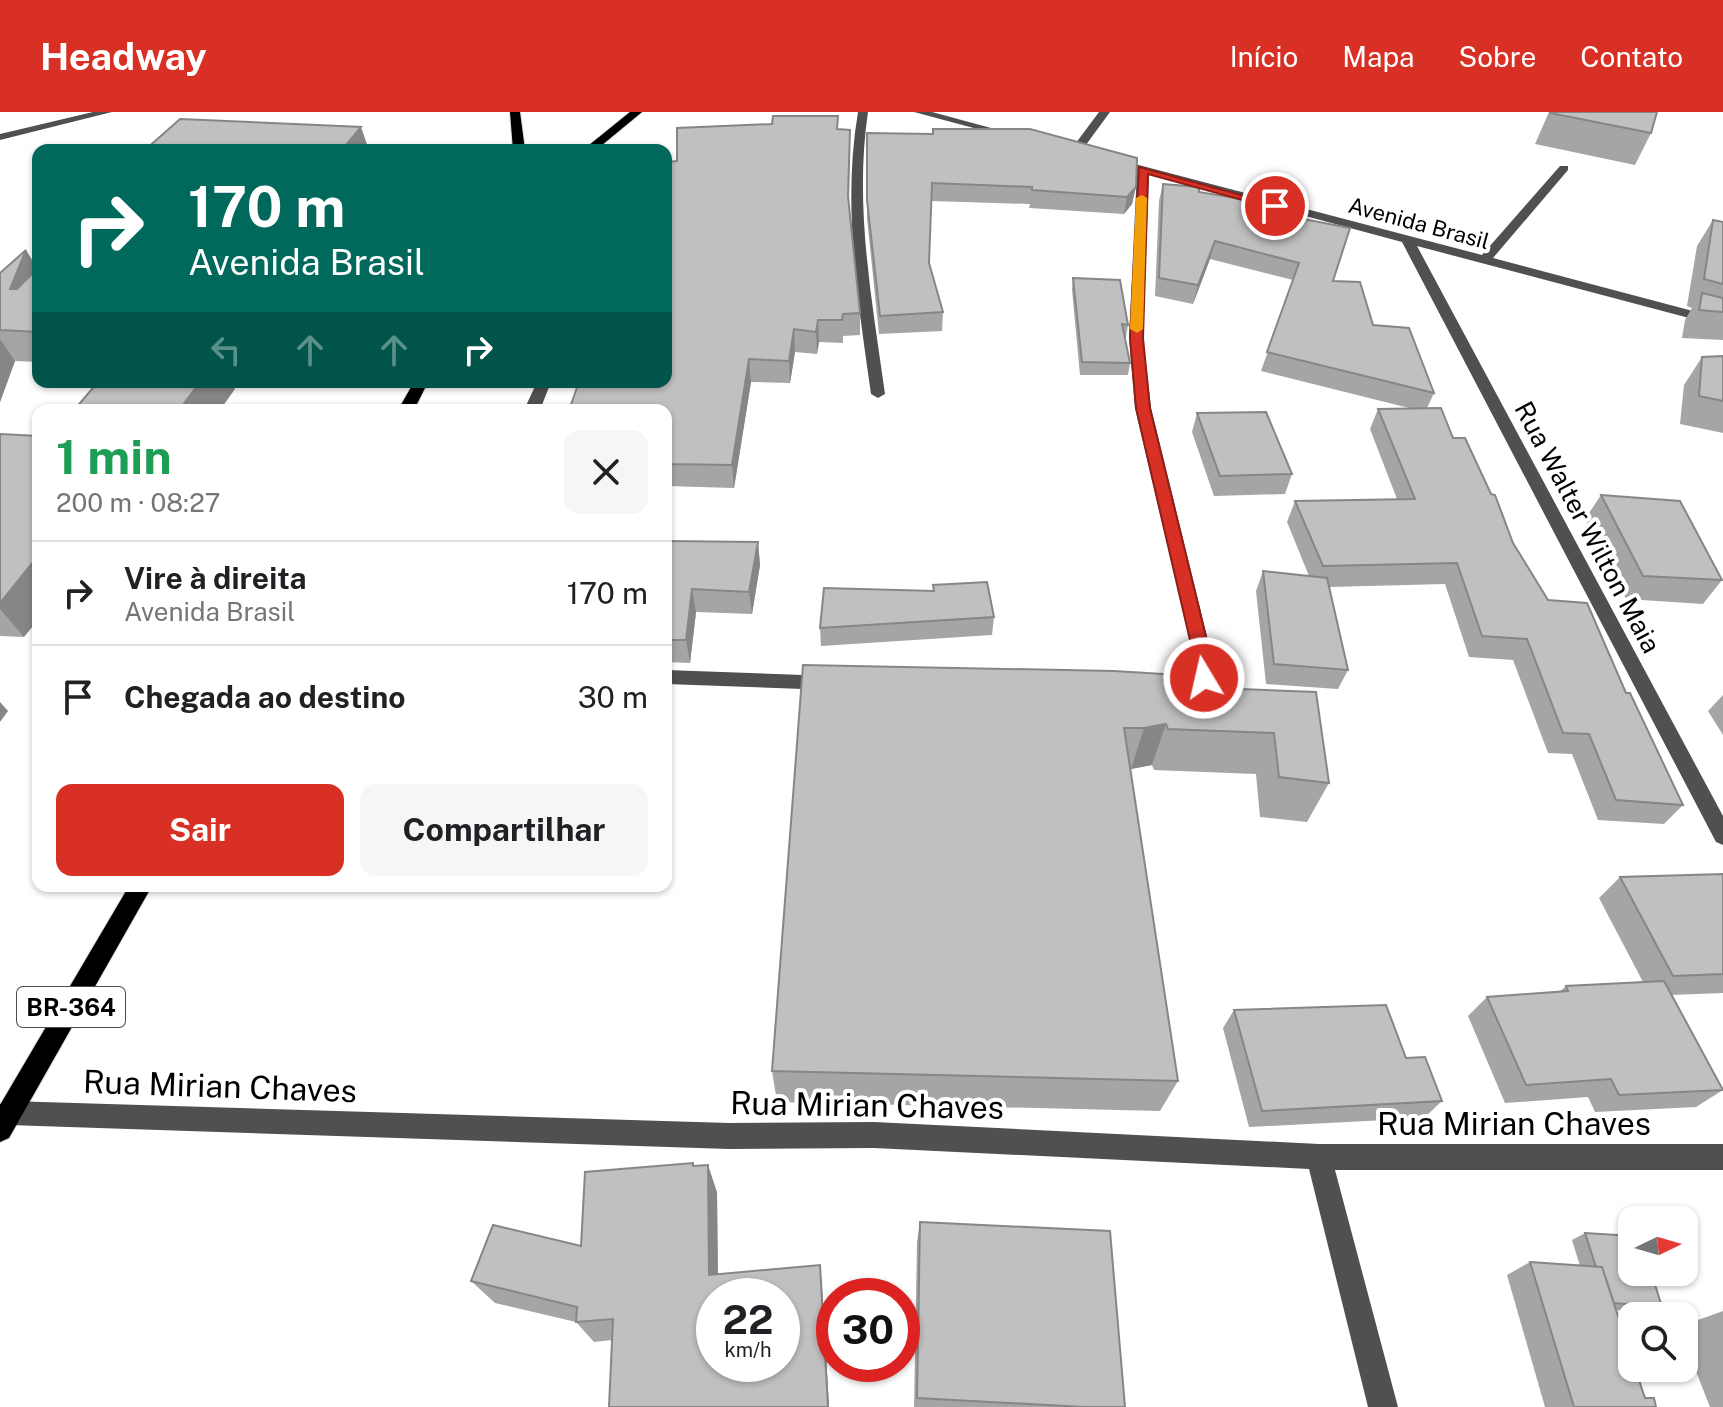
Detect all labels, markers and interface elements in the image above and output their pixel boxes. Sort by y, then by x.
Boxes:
text: Headway [40,34,207,79]
text: Início [1230,40,1298,73]
text: Mapa [1342,40,1414,73]
text: Sobre [1458,40,1536,73]
text: Contato [1580,40,1683,73]
pin [1241,172,1309,240]
text: 170 m [188,174,345,240]
icon: right [56,176,160,280]
icon: arrive [1253,184,1297,228]
street label: Avenida Brasil [1346,192,1492,254]
text: Avenida Brasil [188,241,425,283]
icon: left [204,328,248,372]
icon: ahead [288,328,332,372]
icon: ahead [372,328,416,372]
icon: right [456,328,500,372]
street label: Rua Walter Wilton Maia [1509,396,1667,658]
text: 1 min [56,428,172,485]
button: close [564,430,648,514]
text: 200 m · 08:27 [56,487,220,518]
text: Vire à direita [124,560,307,596]
icon: right [56,571,100,615]
text: 170 m [567,575,648,611]
text: Avenida Brasil [124,596,295,627]
position arrow [1162,636,1246,720]
icon: arrive [56,675,100,719]
text: Chegada ao destino [124,679,405,715]
text: 30 m [578,679,648,715]
button: Sair [56,784,344,876]
button: Compartilhar [360,784,648,876]
road number: BR-364 [17,987,125,1027]
street label: Rua Mirian Chaves [82,1063,358,1109]
street label: Rua Mirian Chaves [730,1084,1004,1126]
street label: Rua Mirian Chaves [1377,1105,1651,1142]
north arrow [1618,1206,1698,1286]
map controls [1618,1206,1698,1382]
speed limit sign: 30 [816,1278,920,1382]
text: 22 [723,1296,773,1343]
button: search [1618,1302,1698,1382]
text: km/h [724,1338,772,1362]

